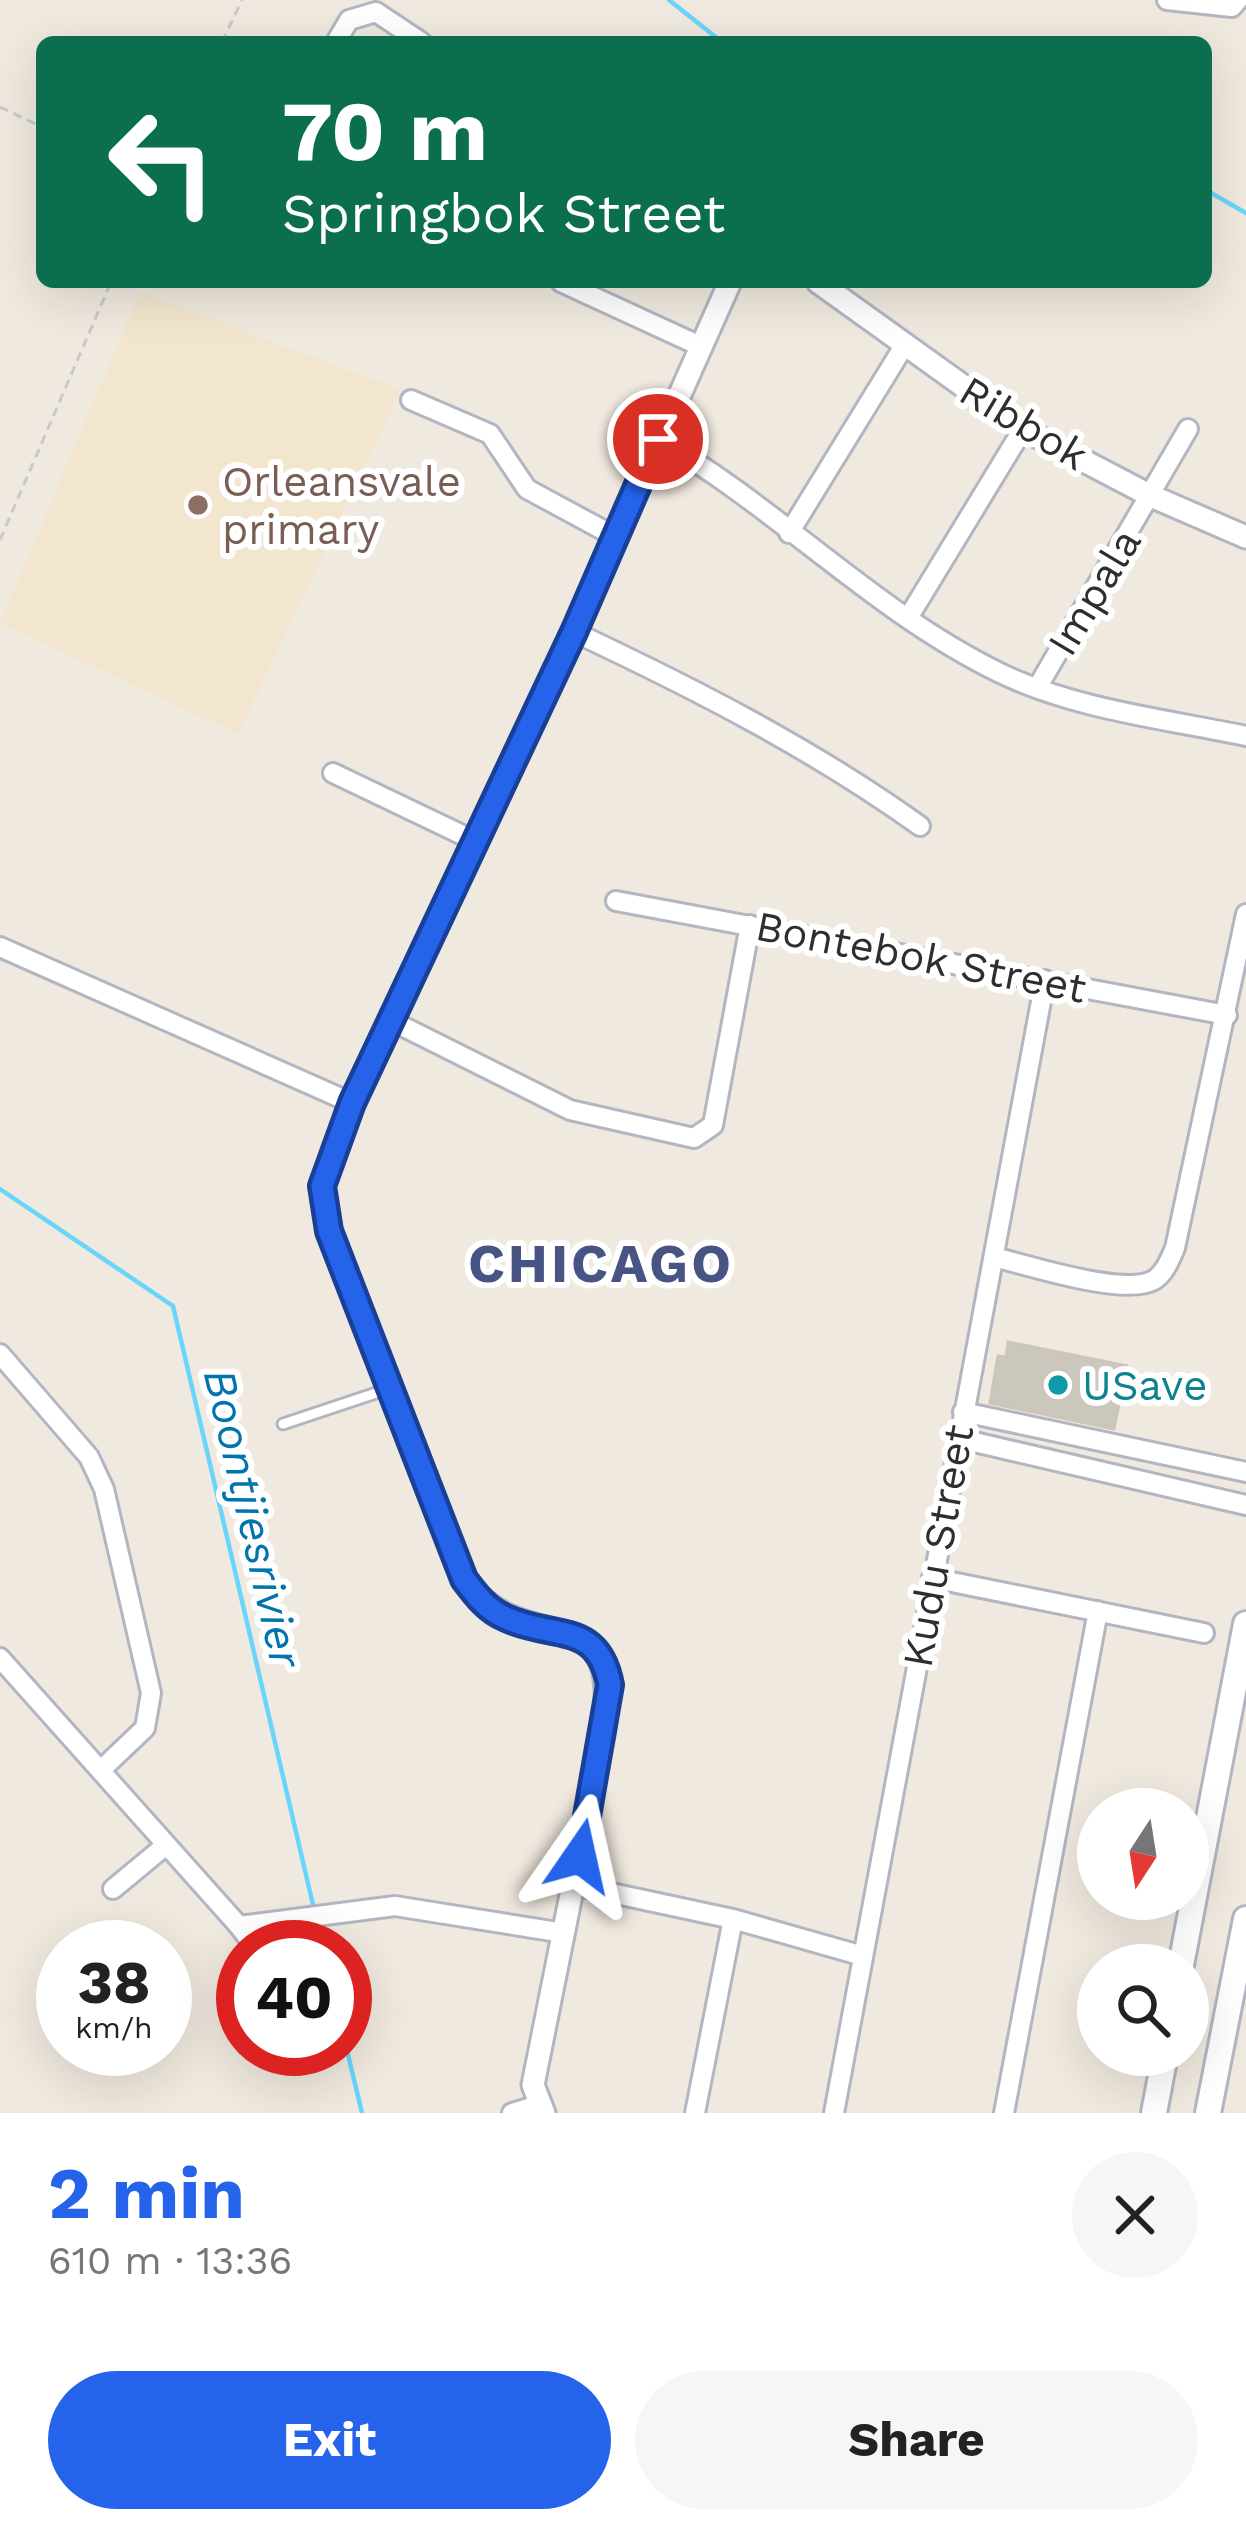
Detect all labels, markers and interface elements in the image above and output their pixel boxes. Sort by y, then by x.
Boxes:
text: 70 m [282,82,488,180]
icon: left [84,84,240,240]
text: Springbok Street [282,182,725,245]
street label: Ribbok [951,366,1097,480]
pin [607,388,709,490]
icon: arrive [625,406,691,472]
place label: Orleansvale primary [222,457,461,554]
marker: Orleansvale primary [185,492,211,518]
street label: Impala [1037,520,1151,664]
street label: Bontebok Street [752,901,1090,1013]
district label: CHICAGO [468,1232,734,1295]
place label: USave [1082,1361,1207,1410]
water label: Boontjiesrivier [193,1363,314,1674]
marker: USave [1045,1372,1071,1398]
street label: Kudu Street [893,1421,983,1671]
north arrow [1077,1788,1209,1920]
map controls [1077,1788,1209,2076]
position arrow [517,1793,643,1919]
speed limit sign: 40 [216,1920,372,2076]
button: search [1077,1944,1209,2076]
text: 38 [77,1947,151,2018]
text: km/h [75,2010,153,2045]
text: 2 min [48,2151,245,2235]
button: close [1072,2152,1198,2278]
text: 610 m · 13:36 [48,2238,292,2283]
button: Exit [48,2371,611,2509]
button: Share [635,2371,1198,2509]

